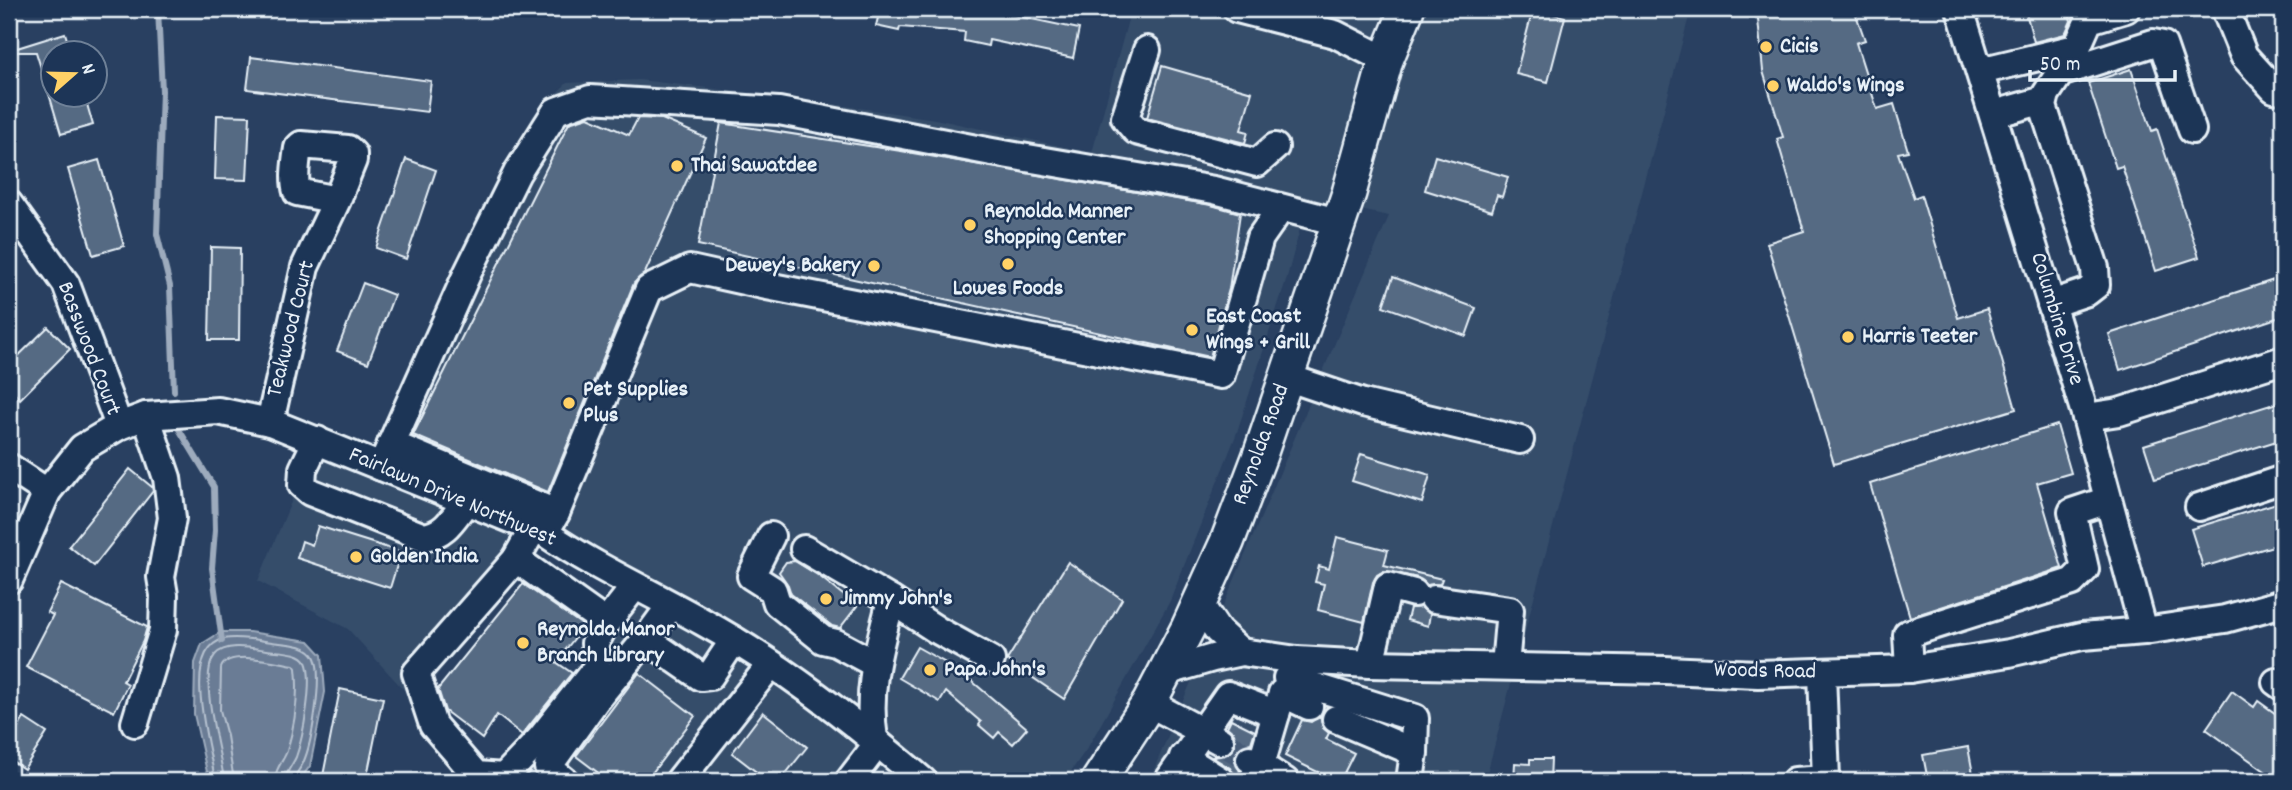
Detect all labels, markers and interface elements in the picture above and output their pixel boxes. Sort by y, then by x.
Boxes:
place label: Cicis [1780,31,1819,64]
north arrow [38,38,108,108]
scale bar [2030,38,2175,82]
marker: Cicis [1758,39,1774,55]
text: 50 m [2040,51,2080,81]
text: N [72,60,101,78]
place label: Waldo's Wings [1787,70,1905,103]
marker: Waldo's Wings [1765,78,1781,94]
place label: Thai Sawatdee [691,150,817,183]
marker: Thai Sawatdee [669,158,685,174]
place label: Reynolda Manner Shopping Center [984,196,1132,255]
marker: Reynolda Manner Shopping Center [962,217,978,233]
street label: Columbine Drive [2020,249,2092,389]
place label: Dewey's Bakery [725,250,862,283]
marker: Lowes Foods [1000,256,1016,272]
street label: Teakwood Court [259,257,325,401]
marker: Dewey's Bakery [866,258,882,274]
place label: Lowes Foods [953,273,1064,306]
street label: Basswood Court [47,277,129,421]
place label: East Coast Wings + Grill [1206,301,1310,360]
place label: Harris Teeter [1862,321,1978,354]
marker: East Coast Wings + Grill [1184,322,1200,338]
marker: Harris Teeter [1840,329,1856,345]
place label: Pet Supplies Plus [583,374,688,433]
street label: Reynolda Road [1225,380,1299,510]
marker: Pet Supplies Plus [561,395,577,411]
street label: Fairlawn Drive Northwest [343,439,561,557]
place label: Golden India [370,541,479,574]
marker: Golden India [348,549,364,565]
place label: Jimmy John's [840,583,953,616]
marker: Jimmy John's [818,591,834,607]
place label: Reynolda Manor Branch Library [537,614,675,673]
marker: Reynolda Manor Branch Library [515,635,531,651]
place label: Papa John's [944,654,1046,687]
street label: Woods Road [1714,655,1816,689]
marker: Papa John's [922,662,938,678]

